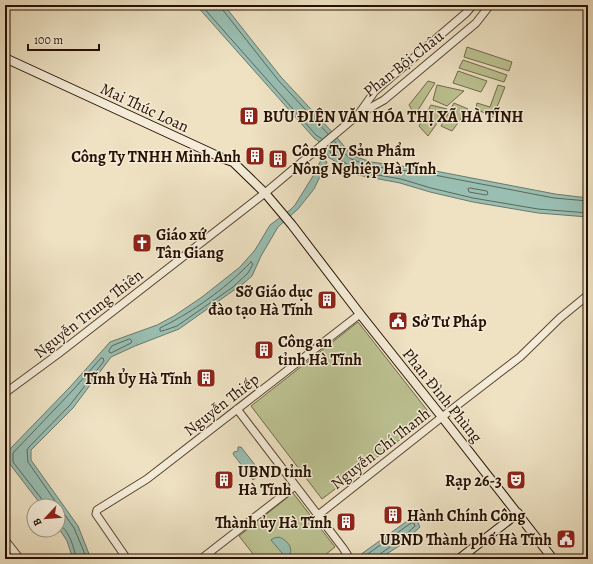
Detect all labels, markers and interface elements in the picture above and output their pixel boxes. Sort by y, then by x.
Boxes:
street label: Phan Bội Châu [359,25,449,102]
scale bar [28,26,99,52]
text: 100 m [34,32,63,48]
street label: Mai Thúc Loan [97,78,193,138]
building icon: BƯU ĐIỆN VĂN HÓA THỊ XÃ HÀ TĨNH [238,105,260,127]
place label: BƯU ĐIỆN VĂN HÓA THỊ XÃ HÀ TĨNH [263,106,524,128]
place label: Công Ty Sản Phẩm Nông Nghiệp Hà Tĩnh [292,140,437,180]
building icon: Công Ty TNHH Minh Anh [244,145,266,167]
place label: Công Ty TNHH Minh Anh [71,146,241,168]
building icon: Công Ty Sản Phẩm Nông Nghiệp Hà Tĩnh [267,148,289,170]
place label: Giáo xứ Tân Giang [156,224,224,264]
church icon: Giáo xứ Tân Giang [131,232,153,254]
street label: Nguyễn Trung Thiên [29,264,148,363]
place label: Sỡ Giáo dục đào tạo Hà Tĩnh [208,281,313,321]
building icon: Sỡ Giáo dục đào tạo Hà Tĩnh [316,289,338,311]
public building icon: Sở Tư Pháp [387,310,409,332]
place label: Sở Tư Pháp [412,311,487,333]
place label: Công an tỉnh Hà Tĩnh [278,331,362,371]
building icon: Công an tỉnh Hà Tĩnh [253,339,275,361]
street label: Phan Đình Phùng [397,344,487,448]
building icon: Tĩnh Ủy Hà Tĩnh [195,367,217,389]
place label: Tĩnh Ủy Hà Tĩnh [84,368,192,390]
street label: Nguyễn Thiếp [179,368,264,441]
street label: Nguyễn Chí Thanh [326,403,435,495]
place label: UBND tỉnh Hà Tĩnh [238,461,312,501]
building icon: UBND tỉnh Hà Tĩnh [213,469,235,491]
theatre icon: Rạp 26-3 [505,469,527,491]
place label: Rạp 26-3 [445,470,502,492]
north arrow [26,498,66,538]
building icon: Hành Chính Công [382,504,404,526]
place label: Hành Chính Công [407,505,526,527]
building icon: Thành ủy Hà Tĩnh [335,511,357,533]
place label: Thành ủy Hà Tĩnh [215,512,332,534]
text: B [29,516,46,529]
public building icon: UBND Thành phố Hà Tĩnh [555,528,577,550]
place label: UBND Thành phố Hà Tĩnh [380,529,552,551]

